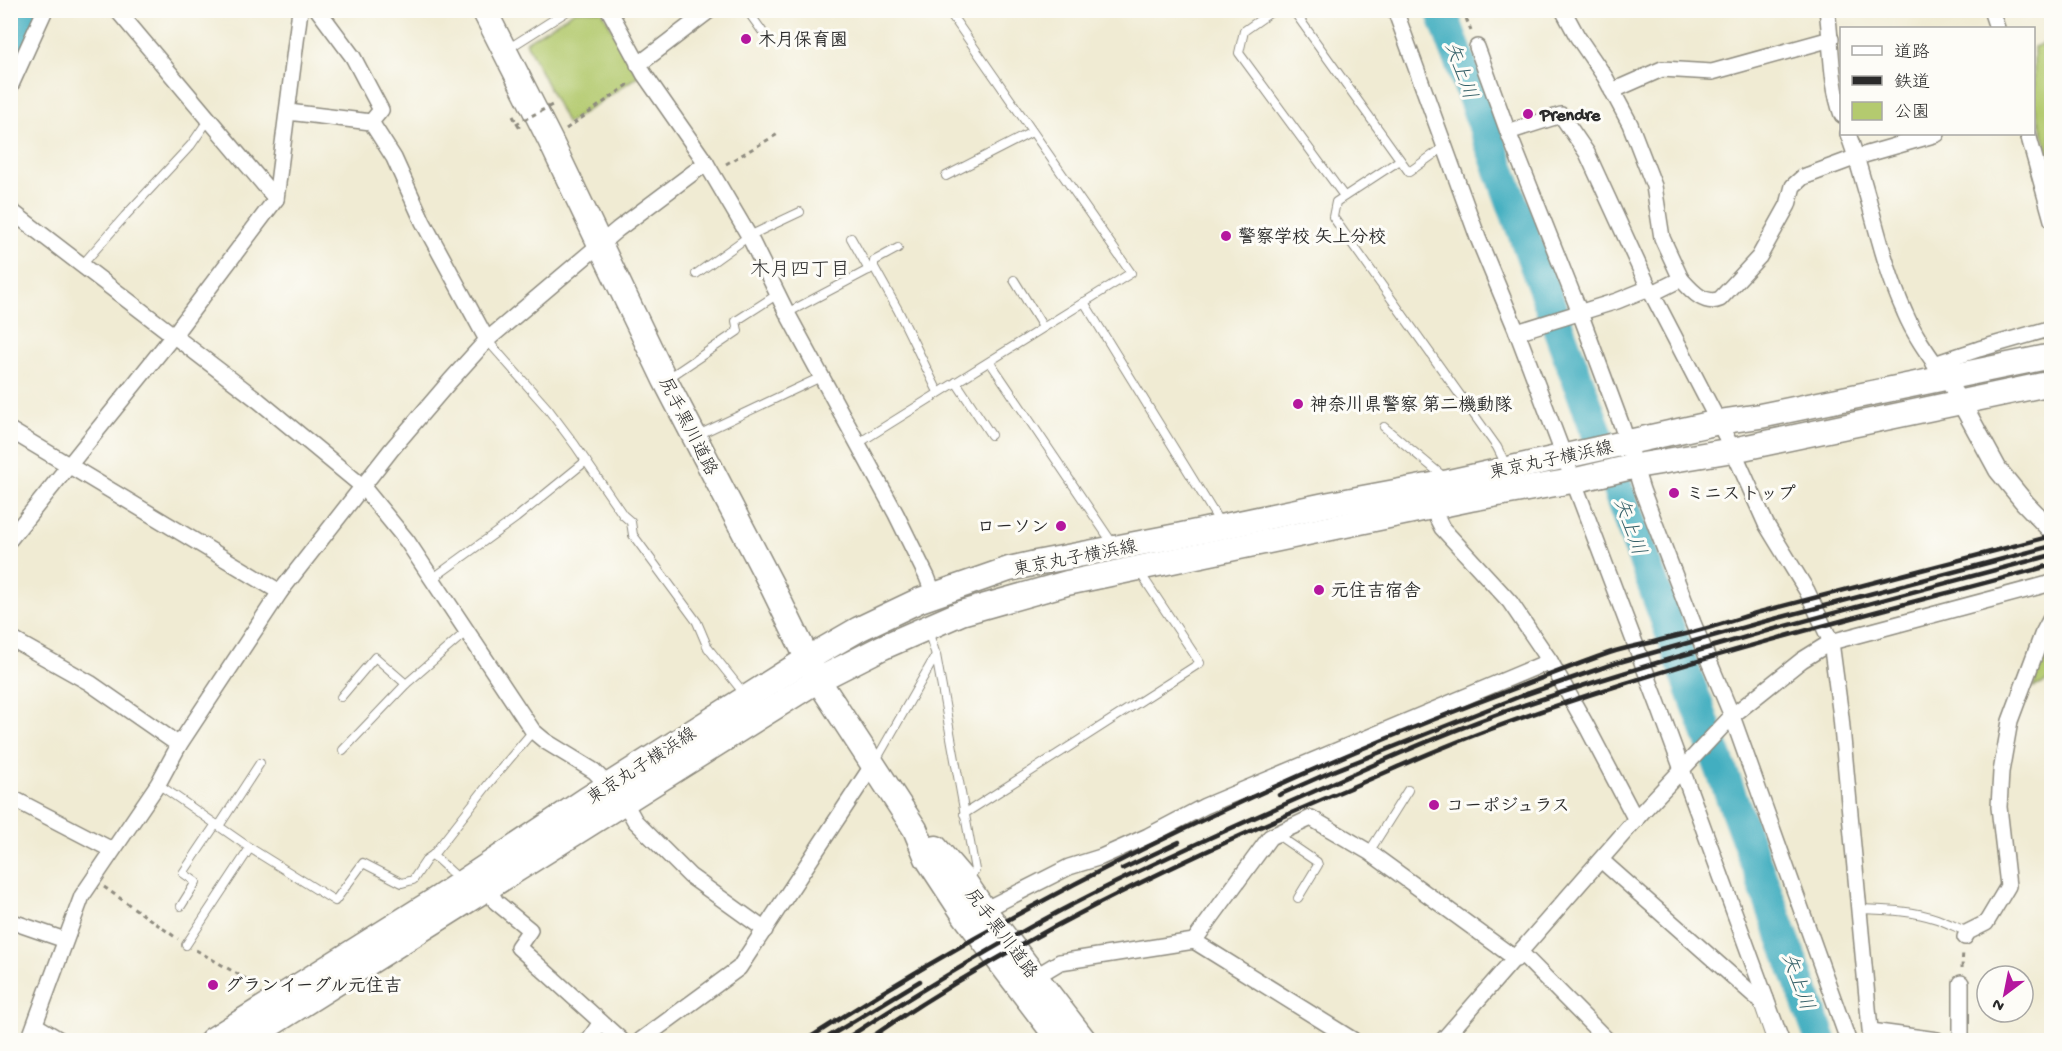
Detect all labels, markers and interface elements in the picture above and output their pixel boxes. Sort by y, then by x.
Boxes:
legend [1840,27,2035,135]
place label: 木月保育園 [758,30,848,52]
marker: 木月保育園 [739,32,753,46]
water label: 矢上川 [1438,39,1481,103]
text: 道路 [1894,42,1930,64]
text: 鉄道 [1894,72,1930,94]
text: 公園 [1894,103,1930,124]
place label: Prendre [1539,106,1601,127]
marker: Prendre [1521,107,1535,121]
place label: 警察学校 矢上分校 [1238,227,1386,249]
marker: 警察学校 矢上分校 [1219,229,1233,243]
district label: 木月四丁目 [750,258,850,283]
street label: 尻手黒川道路 [653,374,722,480]
place label: 神奈川県警察 第二機動隊 [1310,395,1512,417]
marker: 神奈川県警察 第二機動隊 [1291,397,1305,411]
street label: 東京丸子横浜線 [1488,437,1615,485]
place label: ミニストップ [1686,484,1796,506]
marker: ミニストップ [1667,486,1681,500]
water label: 矢上川 [1607,495,1650,559]
place label: ローソン [977,518,1049,539]
marker: ローソン [1054,519,1068,533]
street label: 東京丸子横浜線 [1011,536,1139,582]
place label: 元住吉宿舎 [1331,581,1421,603]
marker: 元住吉宿舎 [1312,583,1326,597]
street label: 東京丸子横浜線 [583,723,701,810]
place label: コーポジュラス [1446,797,1570,818]
marker: コーポジュラス [1427,798,1441,812]
street label: 尻手黒川道路 [959,884,1042,984]
water label: 矢上川 [1775,950,1818,1014]
north arrow [1975,964,2035,1024]
place label: グランイーグル元住吉 [225,976,402,998]
marker: グランイーグル元住吉 [206,978,220,992]
text: N [1989,993,2008,1015]

